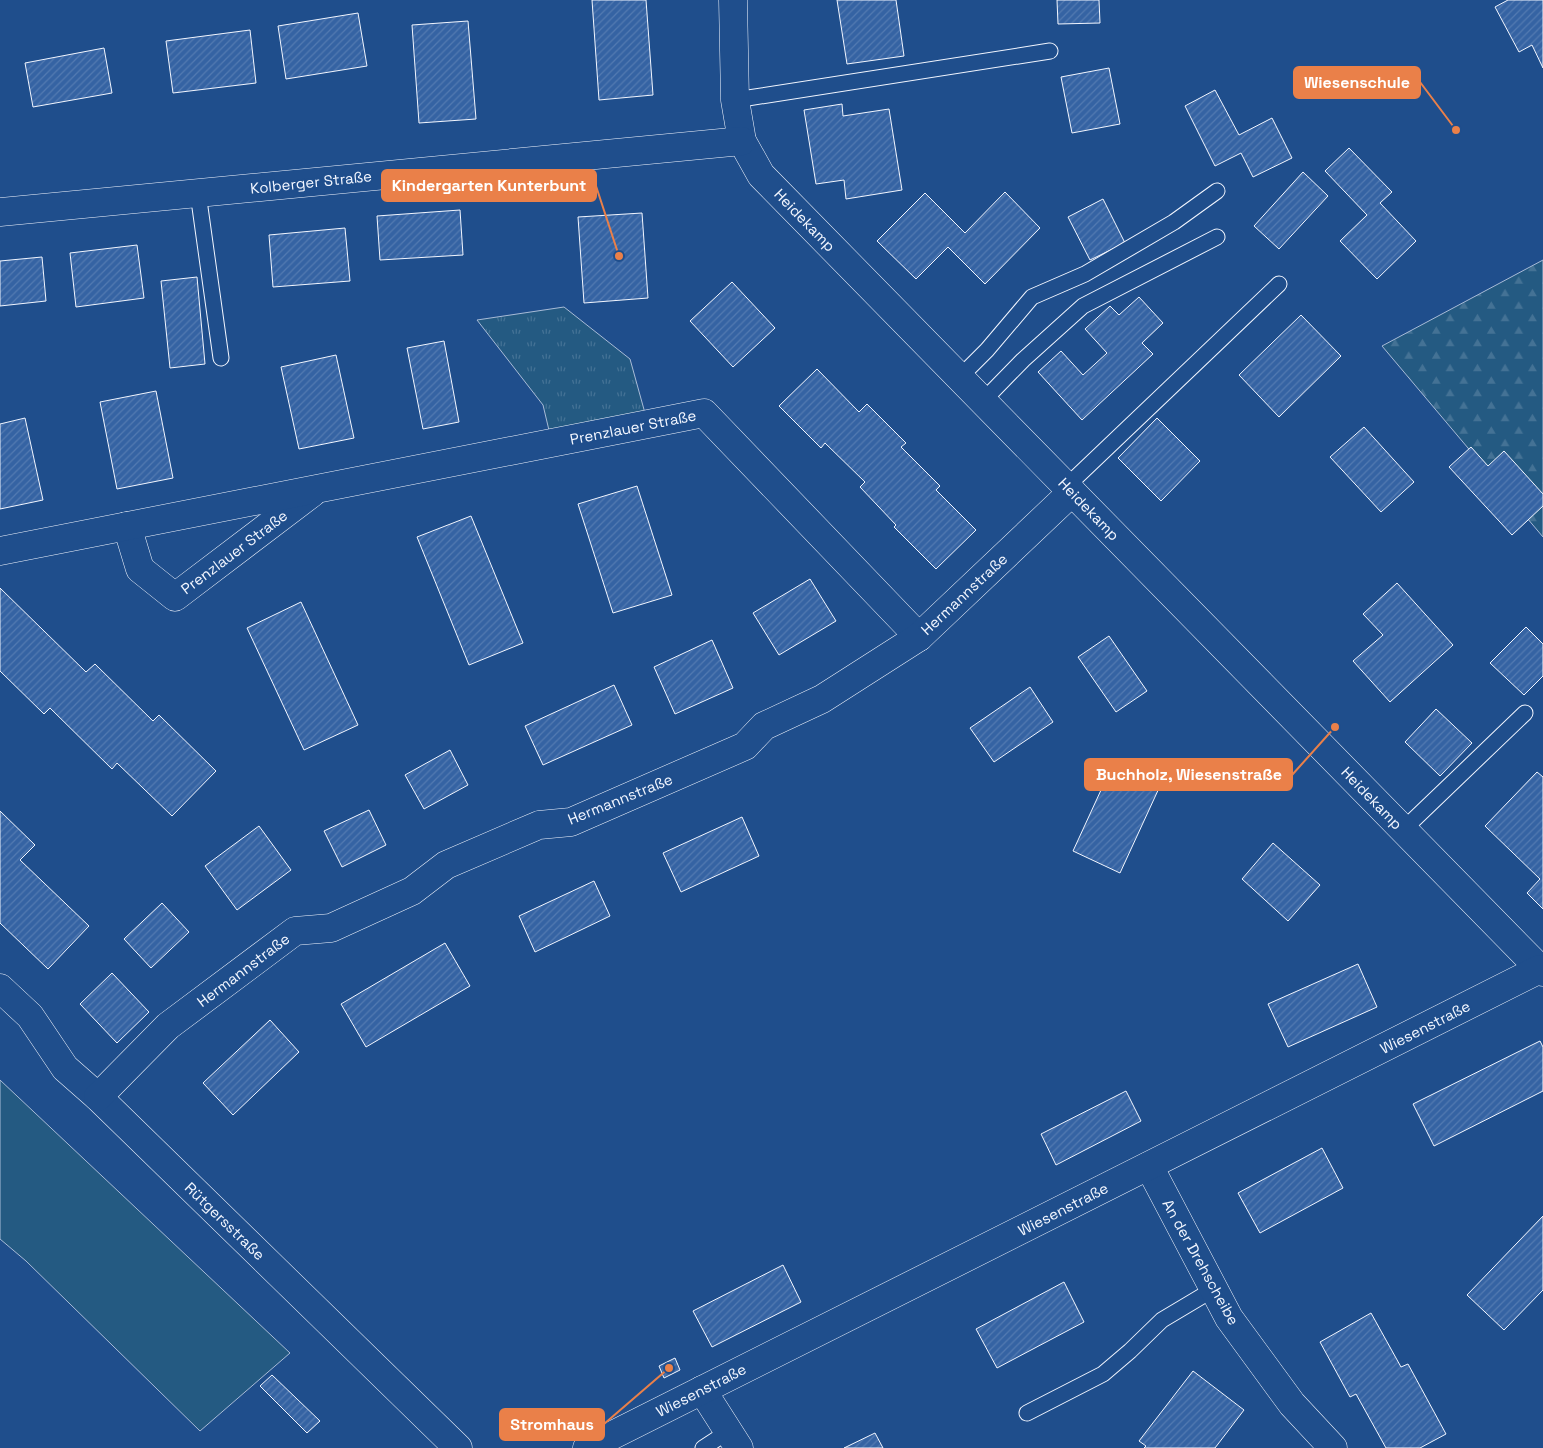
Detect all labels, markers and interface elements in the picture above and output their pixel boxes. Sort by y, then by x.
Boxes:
callout: Wiesenschule [1294,67,1420,98]
text: Wiesenschule [1304,72,1410,93]
street label: Kolberger Straße [249,166,373,198]
callout: Kindergarten Kunterbunt [382,170,596,201]
text: Kindergarten Kunterbunt [392,175,586,196]
street label: Heidekamp [770,185,840,255]
street label: Prenzlauer Straße [568,405,698,449]
street label: Heidekamp [1054,474,1124,544]
street label: Prenzlauer Straße [177,506,291,598]
street label: Hermannstraße [917,549,1011,639]
callout: Buchholz, Wiesenstraße [1085,759,1292,790]
street label: Heidekamp [1337,763,1407,833]
text: Buchholz, Wiesenstraße [1096,764,1282,785]
street label: Hermannstraße [565,769,675,829]
street label: Hermannstraße [193,929,293,1011]
street label: Wiesenstraße [1377,996,1473,1058]
street label: Rütgersstraße [181,1178,269,1264]
street label: Wiesenstraße [1015,1178,1111,1240]
street label: An der Drehscheibe [1158,1196,1244,1328]
street label: Wiesenstraße [653,1359,749,1421]
callout: Stromhaus [500,1409,604,1440]
text: Stromhaus [510,1414,594,1435]

